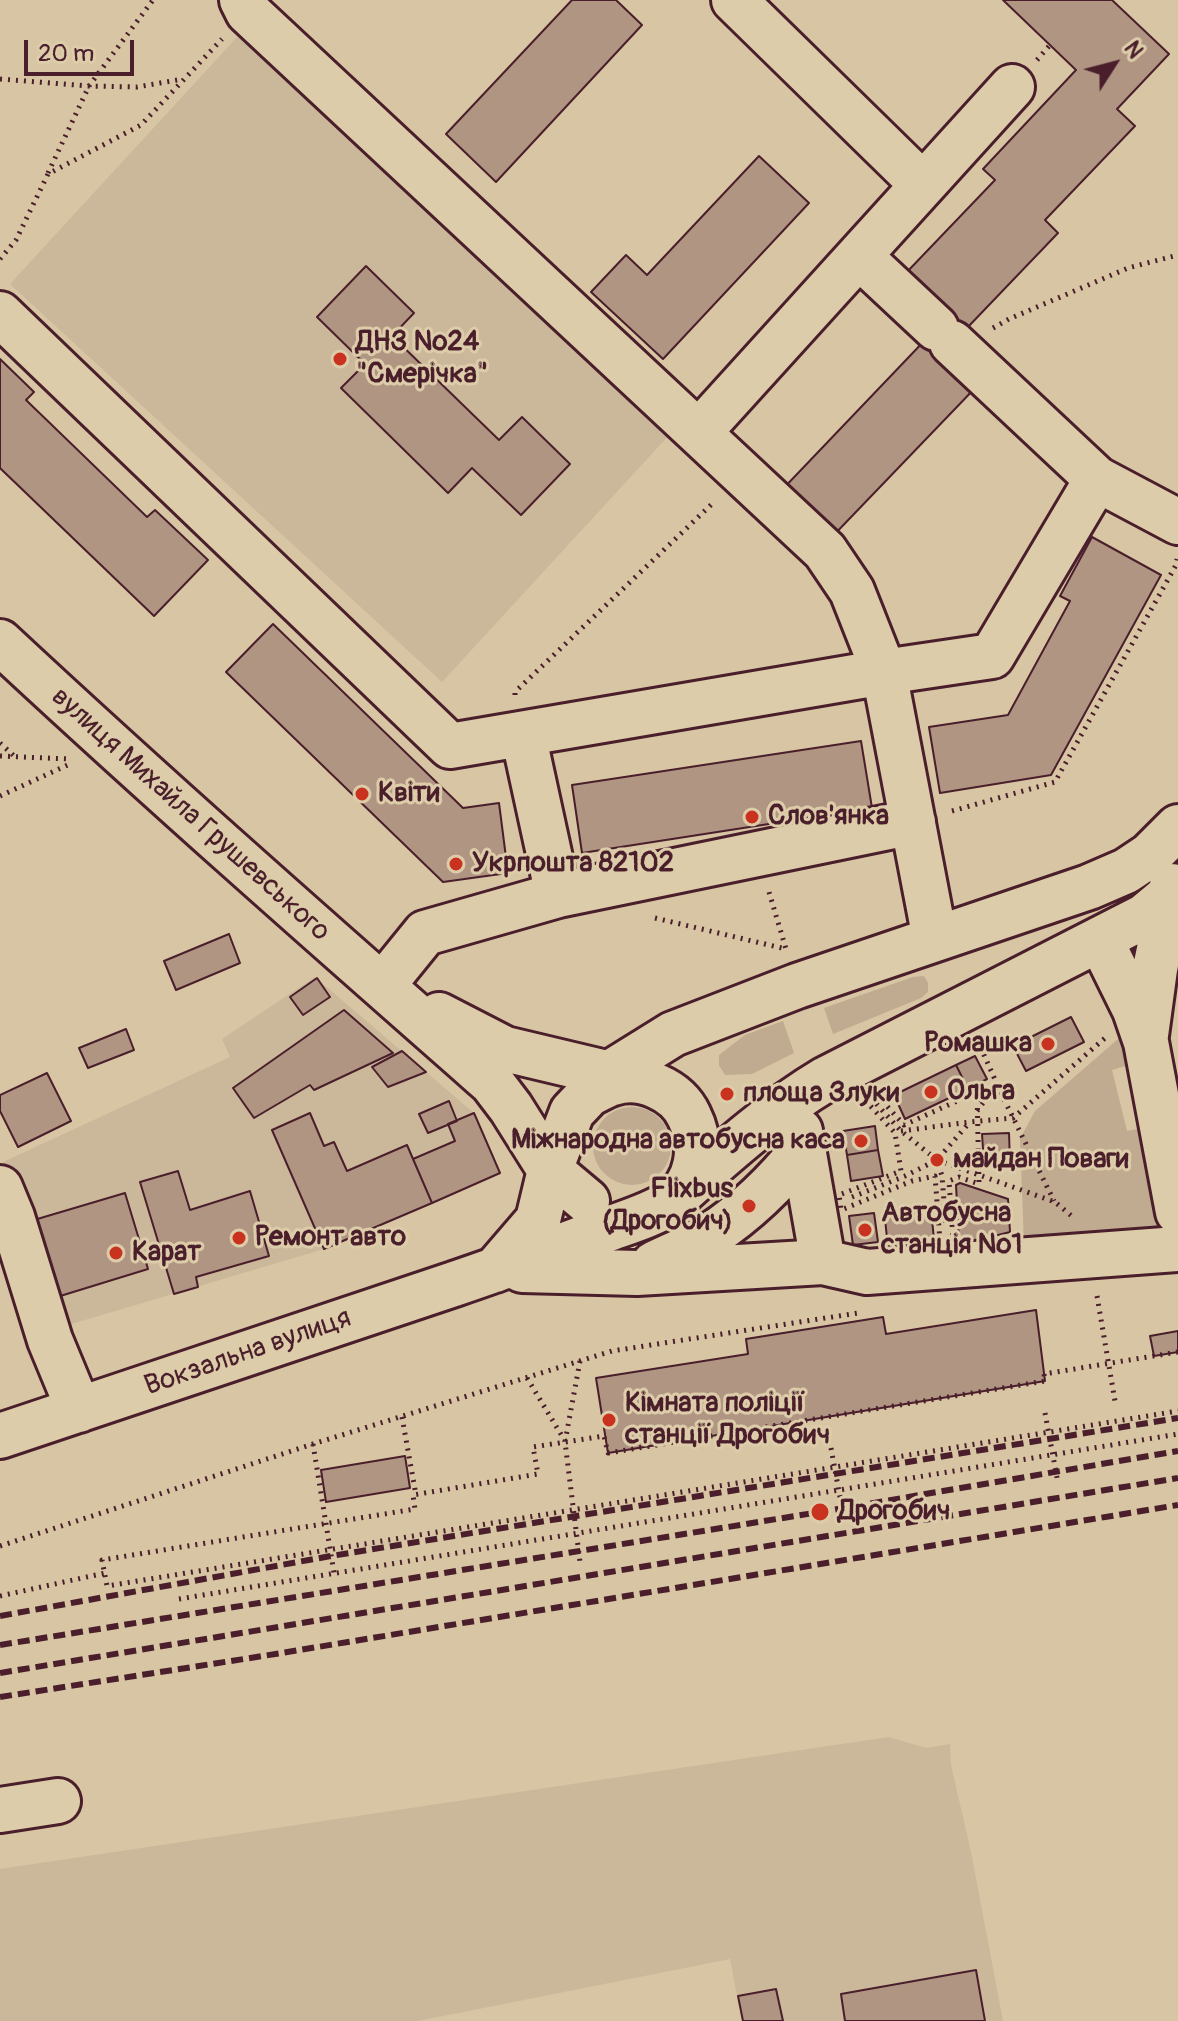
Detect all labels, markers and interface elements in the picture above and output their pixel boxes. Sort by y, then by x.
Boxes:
scale bar [28,24,138,74]
north arrow [1074,24,1154,104]
text: N [1118,36,1149,64]
text: 20 m [38,39,94,68]
place label: ДНЗ №24 "Смерічка" [356,326,488,392]
marker: ДНЗ №24 "Смерічка" [331,350,349,368]
street label: вулиця Михайла Грушевського [44,681,336,949]
place label: Квіти [378,777,439,811]
marker: Квіти [353,785,371,803]
place label: Слов'янка [768,800,889,834]
marker: Слов'янка [743,808,761,826]
place label: Укрпошта 82102 [472,847,674,881]
marker: Укрпошта 82102 [447,855,465,873]
place label: Ромашка [924,1027,1032,1061]
marker: Ромашка [1039,1035,1057,1053]
place label: Ольга [947,1075,1015,1109]
place label: площа Злуки [743,1077,899,1111]
marker: Ольга [922,1083,940,1101]
marker: площа Злуки [718,1085,736,1103]
place label: Міжнародна автобусна каса [511,1124,845,1158]
marker: Міжнародна автобусна каса [852,1132,870,1150]
place label: майдан Поваги [953,1143,1128,1177]
marker: майдан Поваги [928,1151,946,1169]
place label: Flixbus (Дрогобич) [602,1173,733,1239]
marker: Flixbus (Дрогобич) [740,1197,758,1215]
place label: Автобусна станція №1 [881,1197,1022,1263]
place label: Ремонт авто [255,1221,406,1255]
marker: Автобусна станція №1 [856,1221,874,1239]
marker: Ремонт авто [230,1229,248,1247]
place label: Карат [132,1236,201,1270]
marker: Карат [107,1244,125,1262]
street label: Вокзальна вулиця [140,1302,356,1404]
place label: Кімната поліції станції Дрогобич [625,1387,830,1453]
marker: Кімната поліції станції Дрогобич [600,1411,618,1429]
place label: Дрогобич [838,1495,950,1529]
marker: Дрогобич [809,1501,831,1523]

